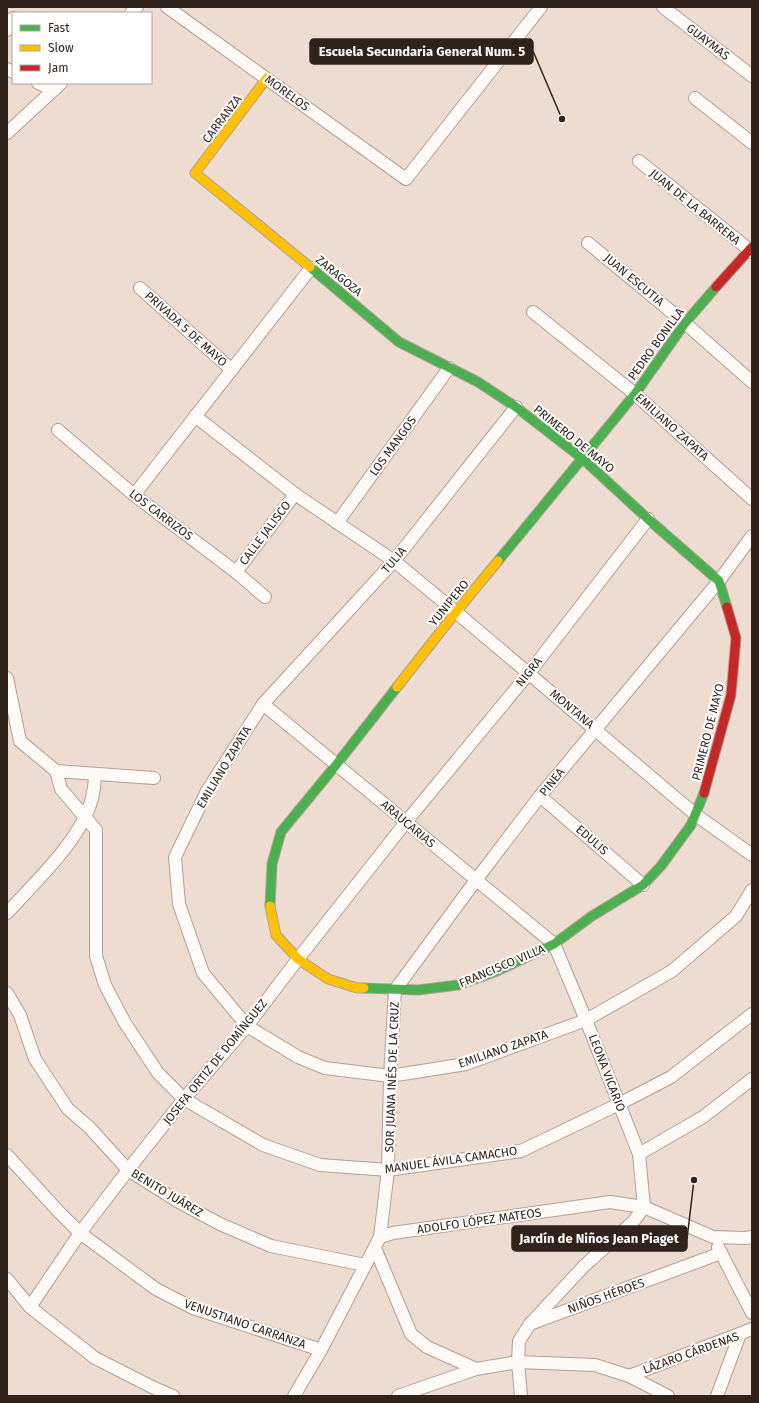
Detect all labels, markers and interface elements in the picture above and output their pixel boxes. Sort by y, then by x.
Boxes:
legend [12,12,152,84]
text: Fast [48,21,70,35]
street label: GUAYMAS [684,21,733,63]
callout: Escuela Secundaria General Num. 5 [310,39,533,64]
text: Slow [48,41,74,55]
text: Escuela Secundaria General Num. 5 [319,44,525,59]
text: Jam [48,61,68,75]
street label: MORELOS [262,72,312,114]
street label: CARRANZA [199,92,245,146]
street label: JUAN DE LA BARRERA [647,166,743,248]
street label: JUAN ESCUTIA [601,251,667,309]
street label: ZARAGOZA [313,253,365,299]
street label: PRIVADA 5 DE MAYO [142,289,230,369]
street label: PEDRO BONILLA [625,305,687,383]
street label: EMILIANO ZAPATA [633,391,712,464]
street label: PRIMERO DE MAYO [531,402,617,476]
street label: LOS MANGOS [367,413,420,479]
street label: LOS CARRIZOS [126,487,196,544]
street label: CALLE JALISCO [236,498,294,568]
street label: TULIA [379,544,409,576]
street label: YUNIPERO [426,577,472,629]
street label: NIGRA [513,655,545,689]
street label: PRIMERO DE MAYO [689,682,727,782]
street label: MONTANA [547,687,597,732]
street label: EMILIANO ZAPATA [194,723,254,811]
street label: PINEA [536,765,568,799]
street label: ARAUCARIAS [378,797,438,851]
street label: EDULIS [573,822,611,858]
street label: FRANCISCO VILLA [457,942,547,990]
street label: JOSEFA ORTIZ DE DOMÍNGUEZ [159,996,270,1127]
street label: SOR JUANA INÉS DE LA CRUZ [381,1001,402,1153]
street label: EMILIANO ZAPATA [457,1027,550,1071]
street label: LEONA VICARIO [586,1032,628,1114]
street label: MANUEL ÁVILA CAMACHO [384,1143,518,1176]
street label: BENITO JUÁREZ [129,1165,206,1220]
street label: ADOLFO LÓPEZ MATEOS [416,1204,543,1237]
callout: Jardín de Niños Jean Piaget [512,1226,687,1251]
text: Jardín de Niños Jean Piaget [518,1231,680,1246]
street label: NIÑOS HÉROES [565,1275,647,1316]
street label: VENUSTIANO CARRANZA [182,1297,308,1352]
street label: LÁZARO CÁRDENAS [641,1328,741,1377]

